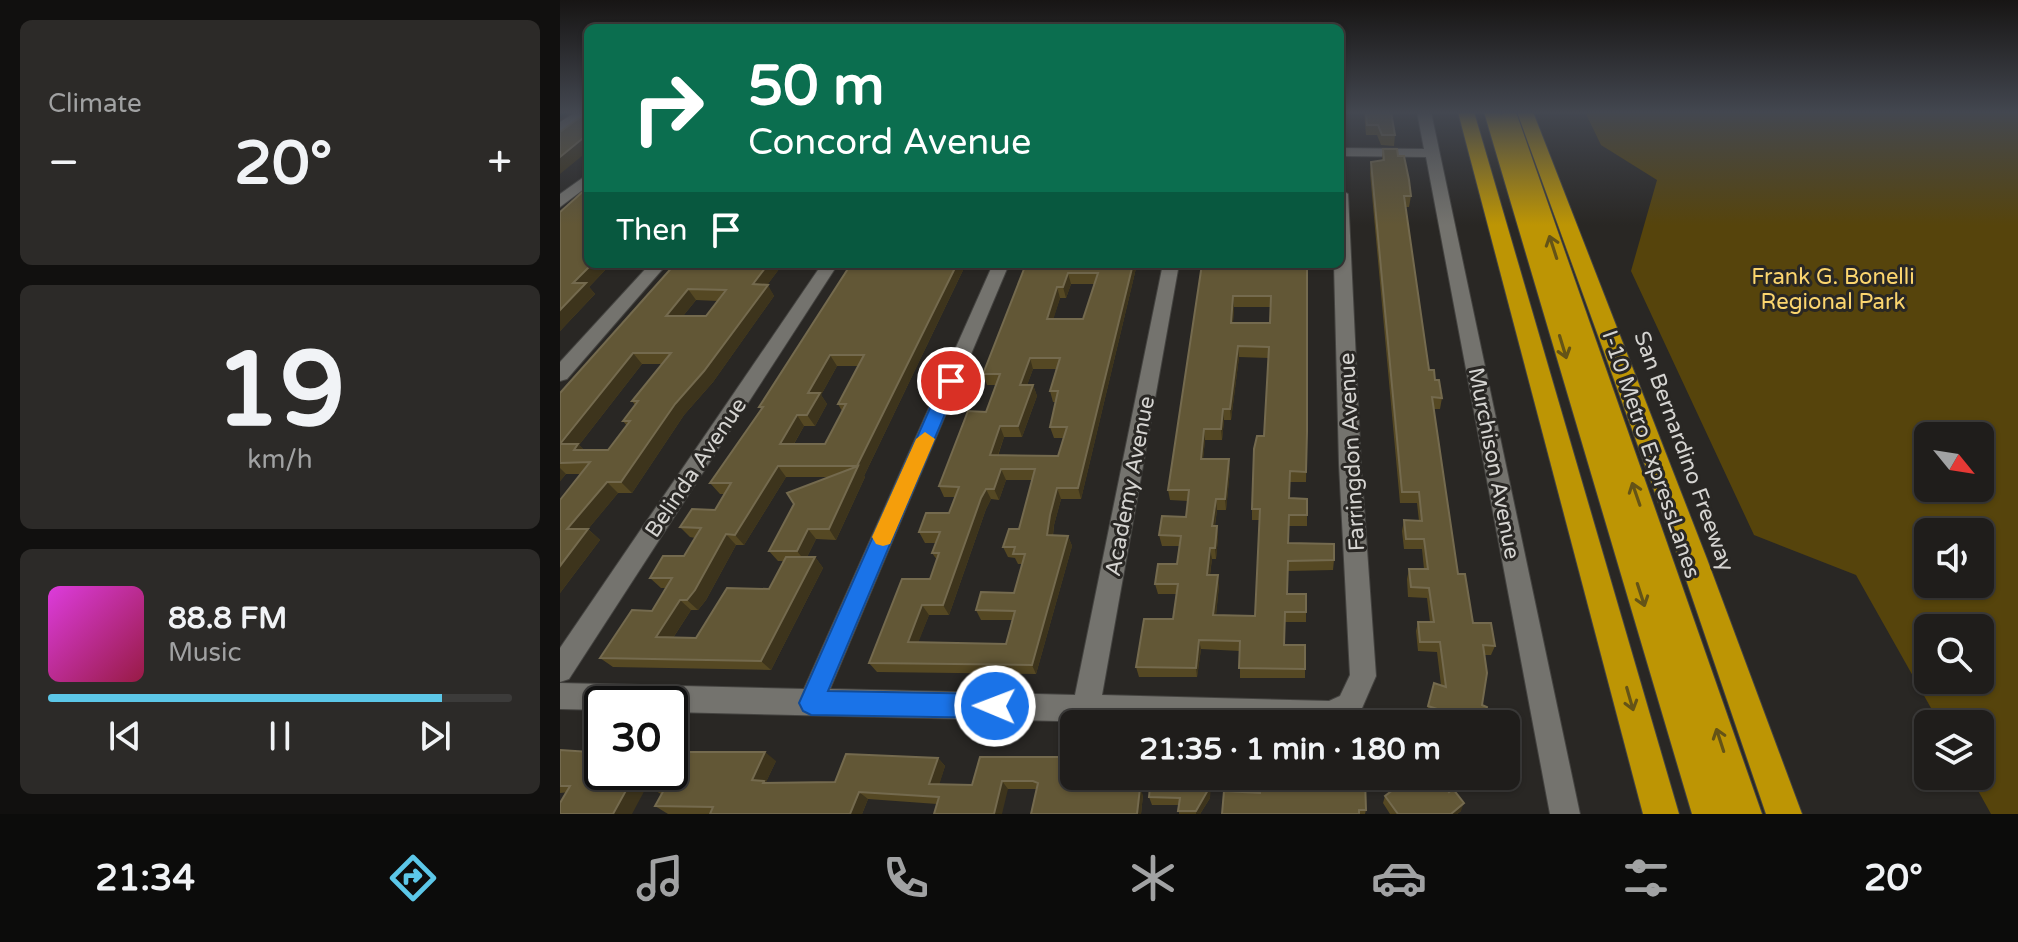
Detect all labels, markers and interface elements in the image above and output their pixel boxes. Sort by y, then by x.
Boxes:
text: 50 m [748,53,884,120]
icon: right [616,56,720,160]
text: Climate [48,88,142,119]
text: Concord Avenue [748,121,1031,164]
text: 20° [234,128,332,200]
text: − [48,137,79,190]
text: + [487,137,512,190]
icon: arrive [704,208,748,252]
text: Then [616,212,688,249]
one-way arrow [1545,235,1560,260]
park label: Frank G. Bonelli Regional Park [1751,264,1915,315]
street label: I-10 Metro ExpressLanes [1596,327,1706,582]
street label: San Bernardino Freeway [1628,328,1740,575]
text: 19 [215,329,345,454]
one-way arrow [1557,334,1571,359]
pin [917,347,985,415]
street label: Farringdon Avenue [1334,352,1370,552]
icon: arrive [929,359,973,403]
street label: Murchison Avenue [1463,365,1525,561]
street label: Belinda Avenue [640,393,752,542]
street label: Academy Avenue [1100,394,1160,578]
north arrow [1914,422,1994,502]
map controls [1914,422,1994,790]
text: km/h [247,444,313,475]
one-way arrow [1627,482,1642,507]
button: sound [1914,518,1994,598]
one-way arrow [1634,583,1649,608]
text: 88.8 FM [168,600,287,637]
button: search [1914,614,1994,694]
text: Music [168,637,241,668]
position arrow [953,664,1037,748]
speed limit sign: 30 [584,686,688,790]
one-way arrow [1623,686,1638,712]
button: layers [1914,710,1994,790]
icon: previous [103,714,147,758]
icon: pause [258,714,302,758]
icon: next [413,714,457,758]
one-way arrow [1711,728,1726,753]
text: 21:35 · 1 min · 180 m [1139,731,1441,768]
icon: directions [385,850,441,906]
icon: music [632,850,688,906]
icon: phone [878,850,934,906]
icon: climate [1125,850,1181,906]
icon: car [1371,850,1427,906]
icon: filters [1618,850,1674,906]
text: 21:34 [95,857,195,900]
text: 20° [1864,857,1923,900]

